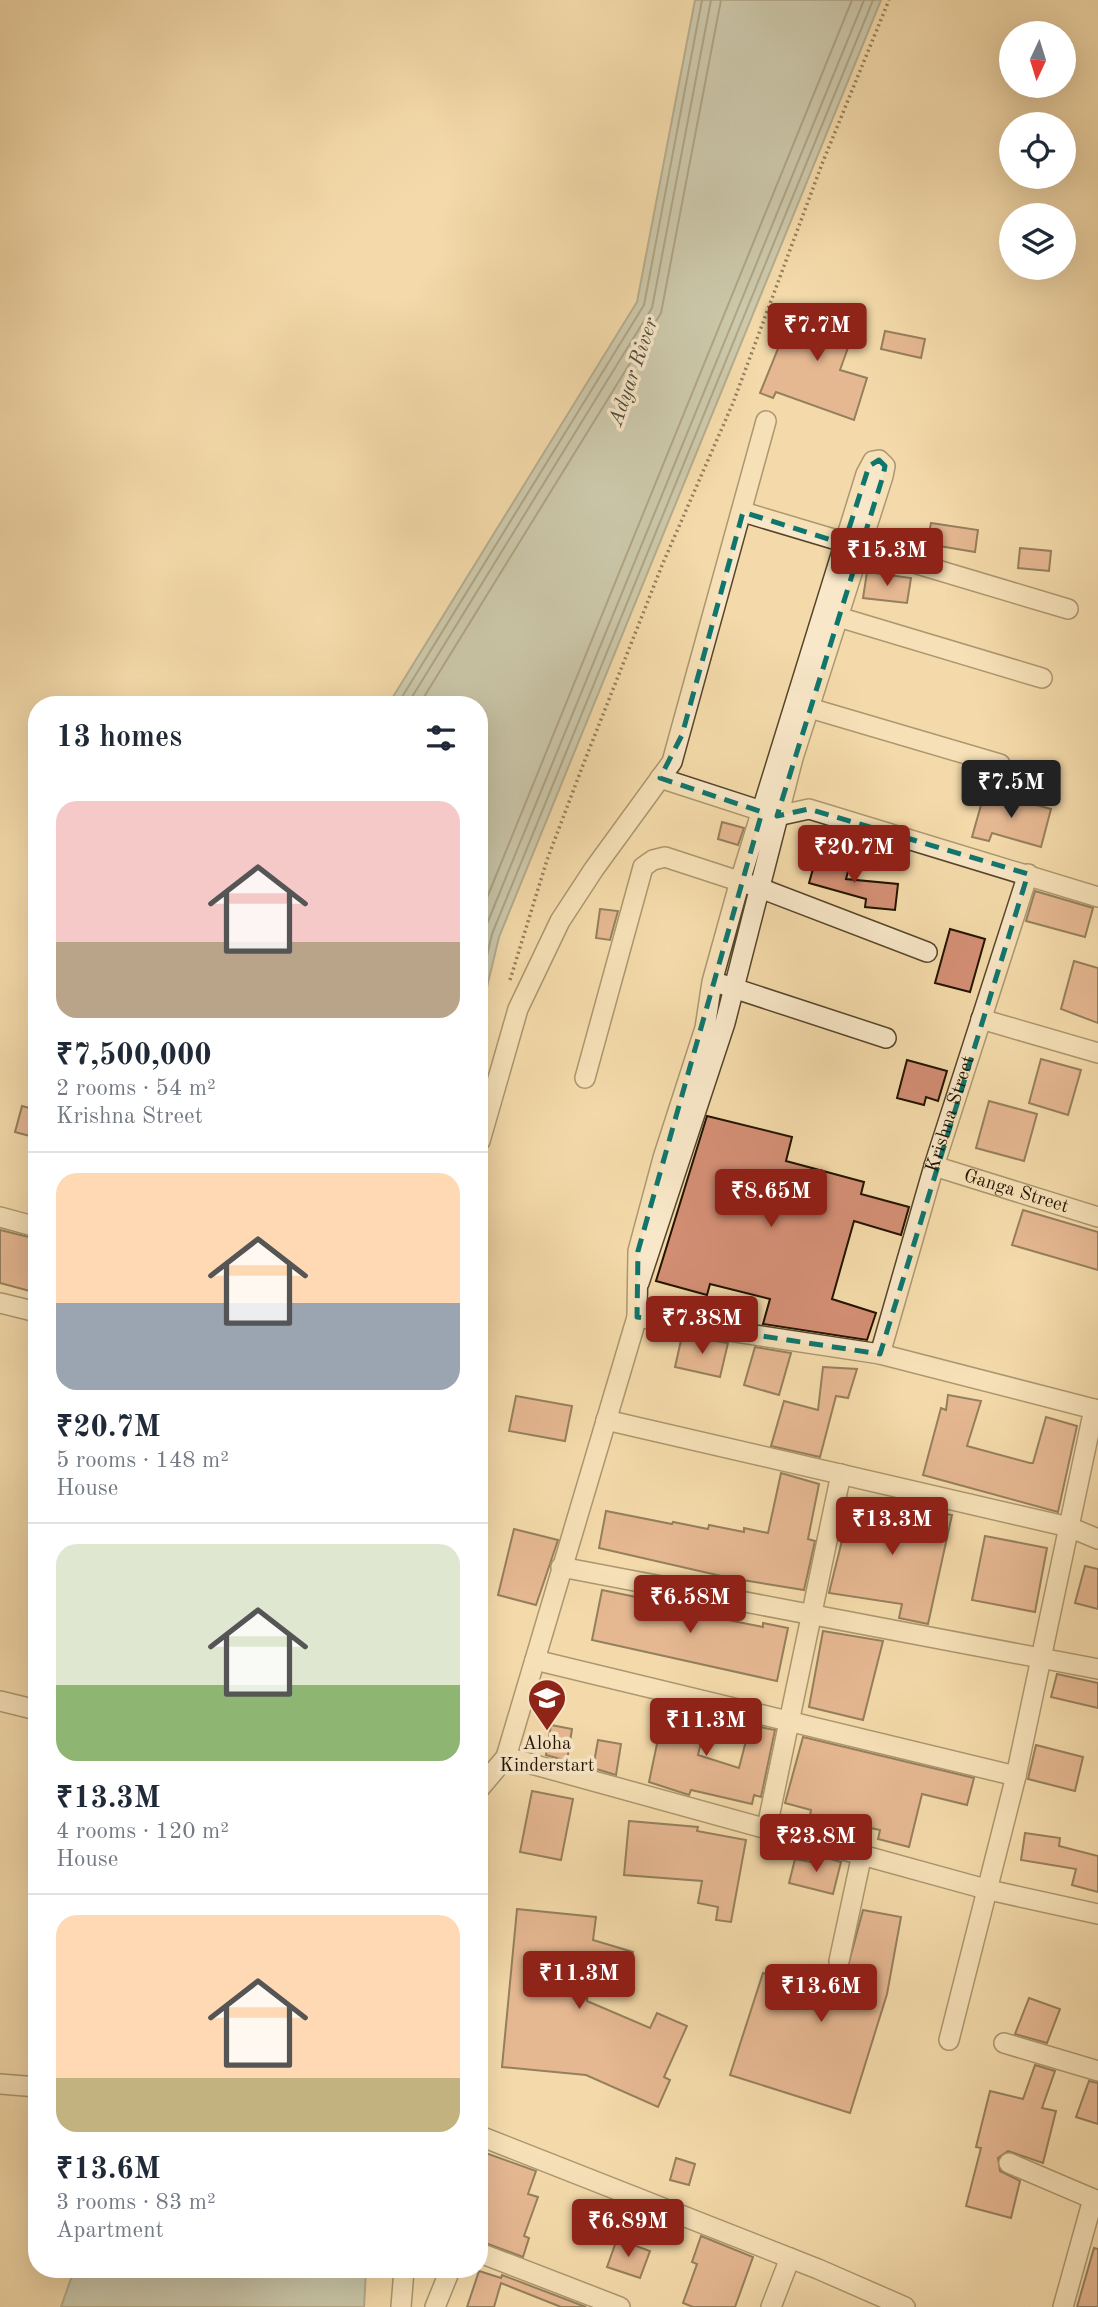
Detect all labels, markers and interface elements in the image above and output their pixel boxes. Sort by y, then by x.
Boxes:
north arrow [999,21,1076,98]
map controls [999,21,1076,280]
button: locate [999,112,1076,189]
button: layers [999,203,1076,280]
pin: ₹7.7M [768,304,866,363]
water label: Adyar River [605,314,663,430]
text: ₹7.7M [784,314,850,337]
pin: ₹15.3M [830,528,944,588]
text: ₹15.3M [847,539,927,562]
icon: filters [422,719,460,757]
text: 13 homes [56,723,182,753]
pin: ₹7.5M [962,760,1060,820]
text: ₹7.5M [978,771,1044,794]
pin: ₹20.7M [797,826,911,885]
text: ₹20.7M [814,836,894,859]
icon: home [195,846,321,972]
text: ₹7,500,000 [56,1041,212,1071]
street label: Krishna Street [923,1054,978,1175]
text: 2 rooms · 54 m² [56,1077,216,1100]
text: Krishna Street [56,1105,203,1128]
street label: Ganga Street [961,1166,1071,1217]
pin: ₹8.65M [714,1170,828,1229]
text: ₹8.65M [731,1180,811,1203]
icon: home [195,1218,321,1344]
pin: ₹7.38M [645,1296,759,1356]
text: ₹7.38M [662,1307,742,1330]
text: ₹20.7M [56,1413,160,1443]
text: 5 rooms · 148 m² [56,1449,229,1472]
text: House [56,1477,118,1500]
pin: ₹13.3M [835,1498,949,1557]
text: ₹13.3M [852,1508,932,1531]
pin: ₹6.58M [633,1576,747,1635]
text: ₹6.58M [650,1586,730,1609]
icon: home [195,1589,321,1715]
school or university icon: Aloha Kinderstart [526,1677,568,1732]
pin: ₹11.3M [649,1698,763,1758]
text: ₹11.3M [666,1709,746,1732]
place label: Aloha Kinderstart [500,1735,594,1776]
text: ₹13.3M [56,1784,160,1814]
pin: ₹23.8M [759,1814,873,1874]
text: 4 rooms · 120 m² [56,1820,229,1843]
text: ₹23.8M [776,1825,856,1848]
text: House [56,1848,118,1871]
pin: ₹11.3M [522,1952,636,2011]
icon: home [195,1960,321,2086]
text: ₹11.3M [539,1962,619,1985]
pin: ₹13.6M [764,1965,878,2024]
text: ₹13.6M [781,1975,861,1998]
text: ₹13.6M [56,2155,160,2185]
text: 3 rooms · 83 m² [56,2191,216,2214]
pin: ₹6.89M [571,2200,685,2259]
text: ₹6.89M [588,2210,668,2233]
text: Apartment [56,2219,164,2242]

